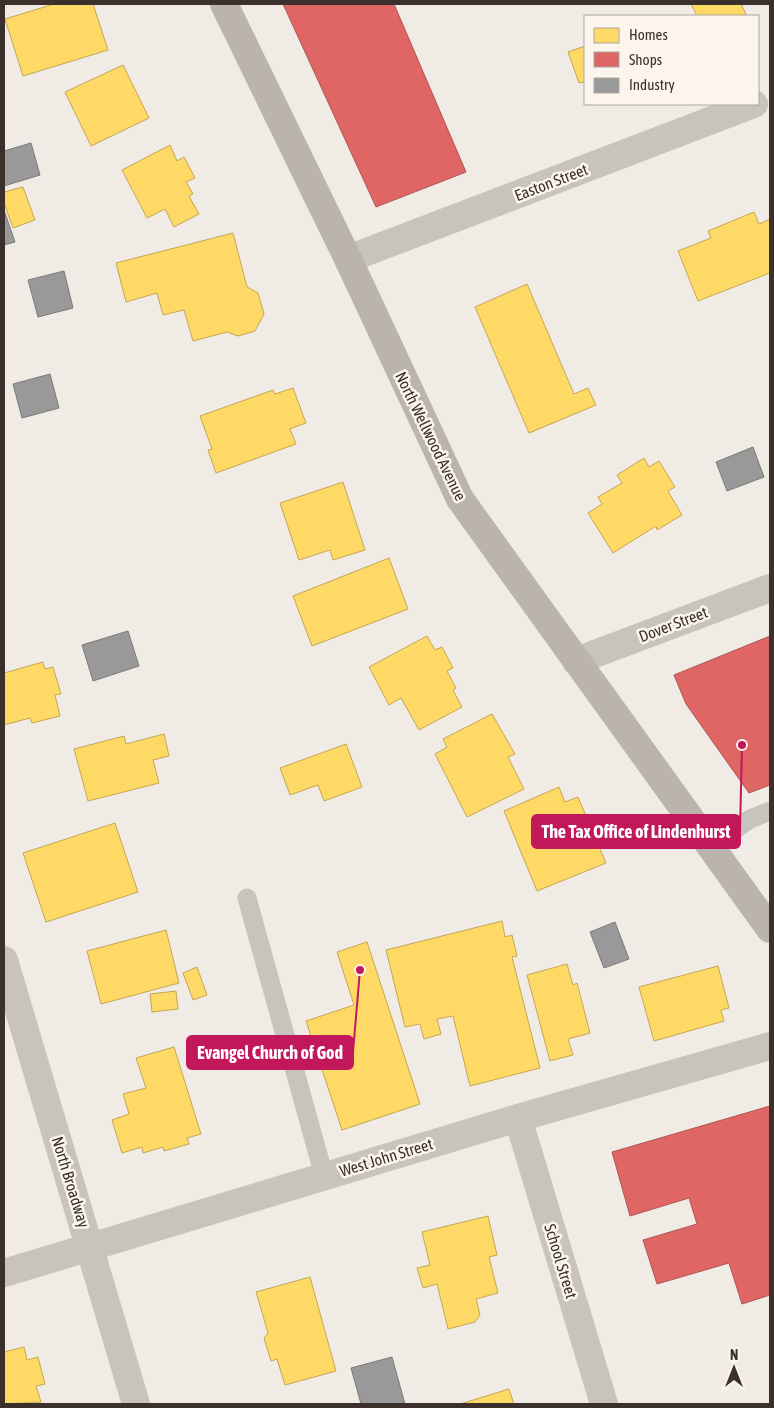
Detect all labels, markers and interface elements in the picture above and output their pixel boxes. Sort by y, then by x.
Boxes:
legend [584,15,759,105]
text: Homes [629,26,668,43]
text: Shops [629,51,662,68]
text: Industry [629,76,675,93]
street label: Easton Street [512,160,590,204]
street label: North Wellwood Avenue [392,369,470,503]
street label: Dover Street [636,603,710,645]
callout: The Tax Office of Lindenhurst [532,815,740,848]
text: The Tax Office of Lindenhurst [542,821,731,842]
callout: Evangel Church of God [187,1036,353,1069]
text: Evangel Church of God [197,1042,343,1063]
street label: North Broadway [48,1134,94,1230]
street label: West John Street [337,1134,435,1180]
street label: School Street [541,1222,581,1301]
north arrow [709,1343,759,1393]
text: N [730,1347,738,1363]

